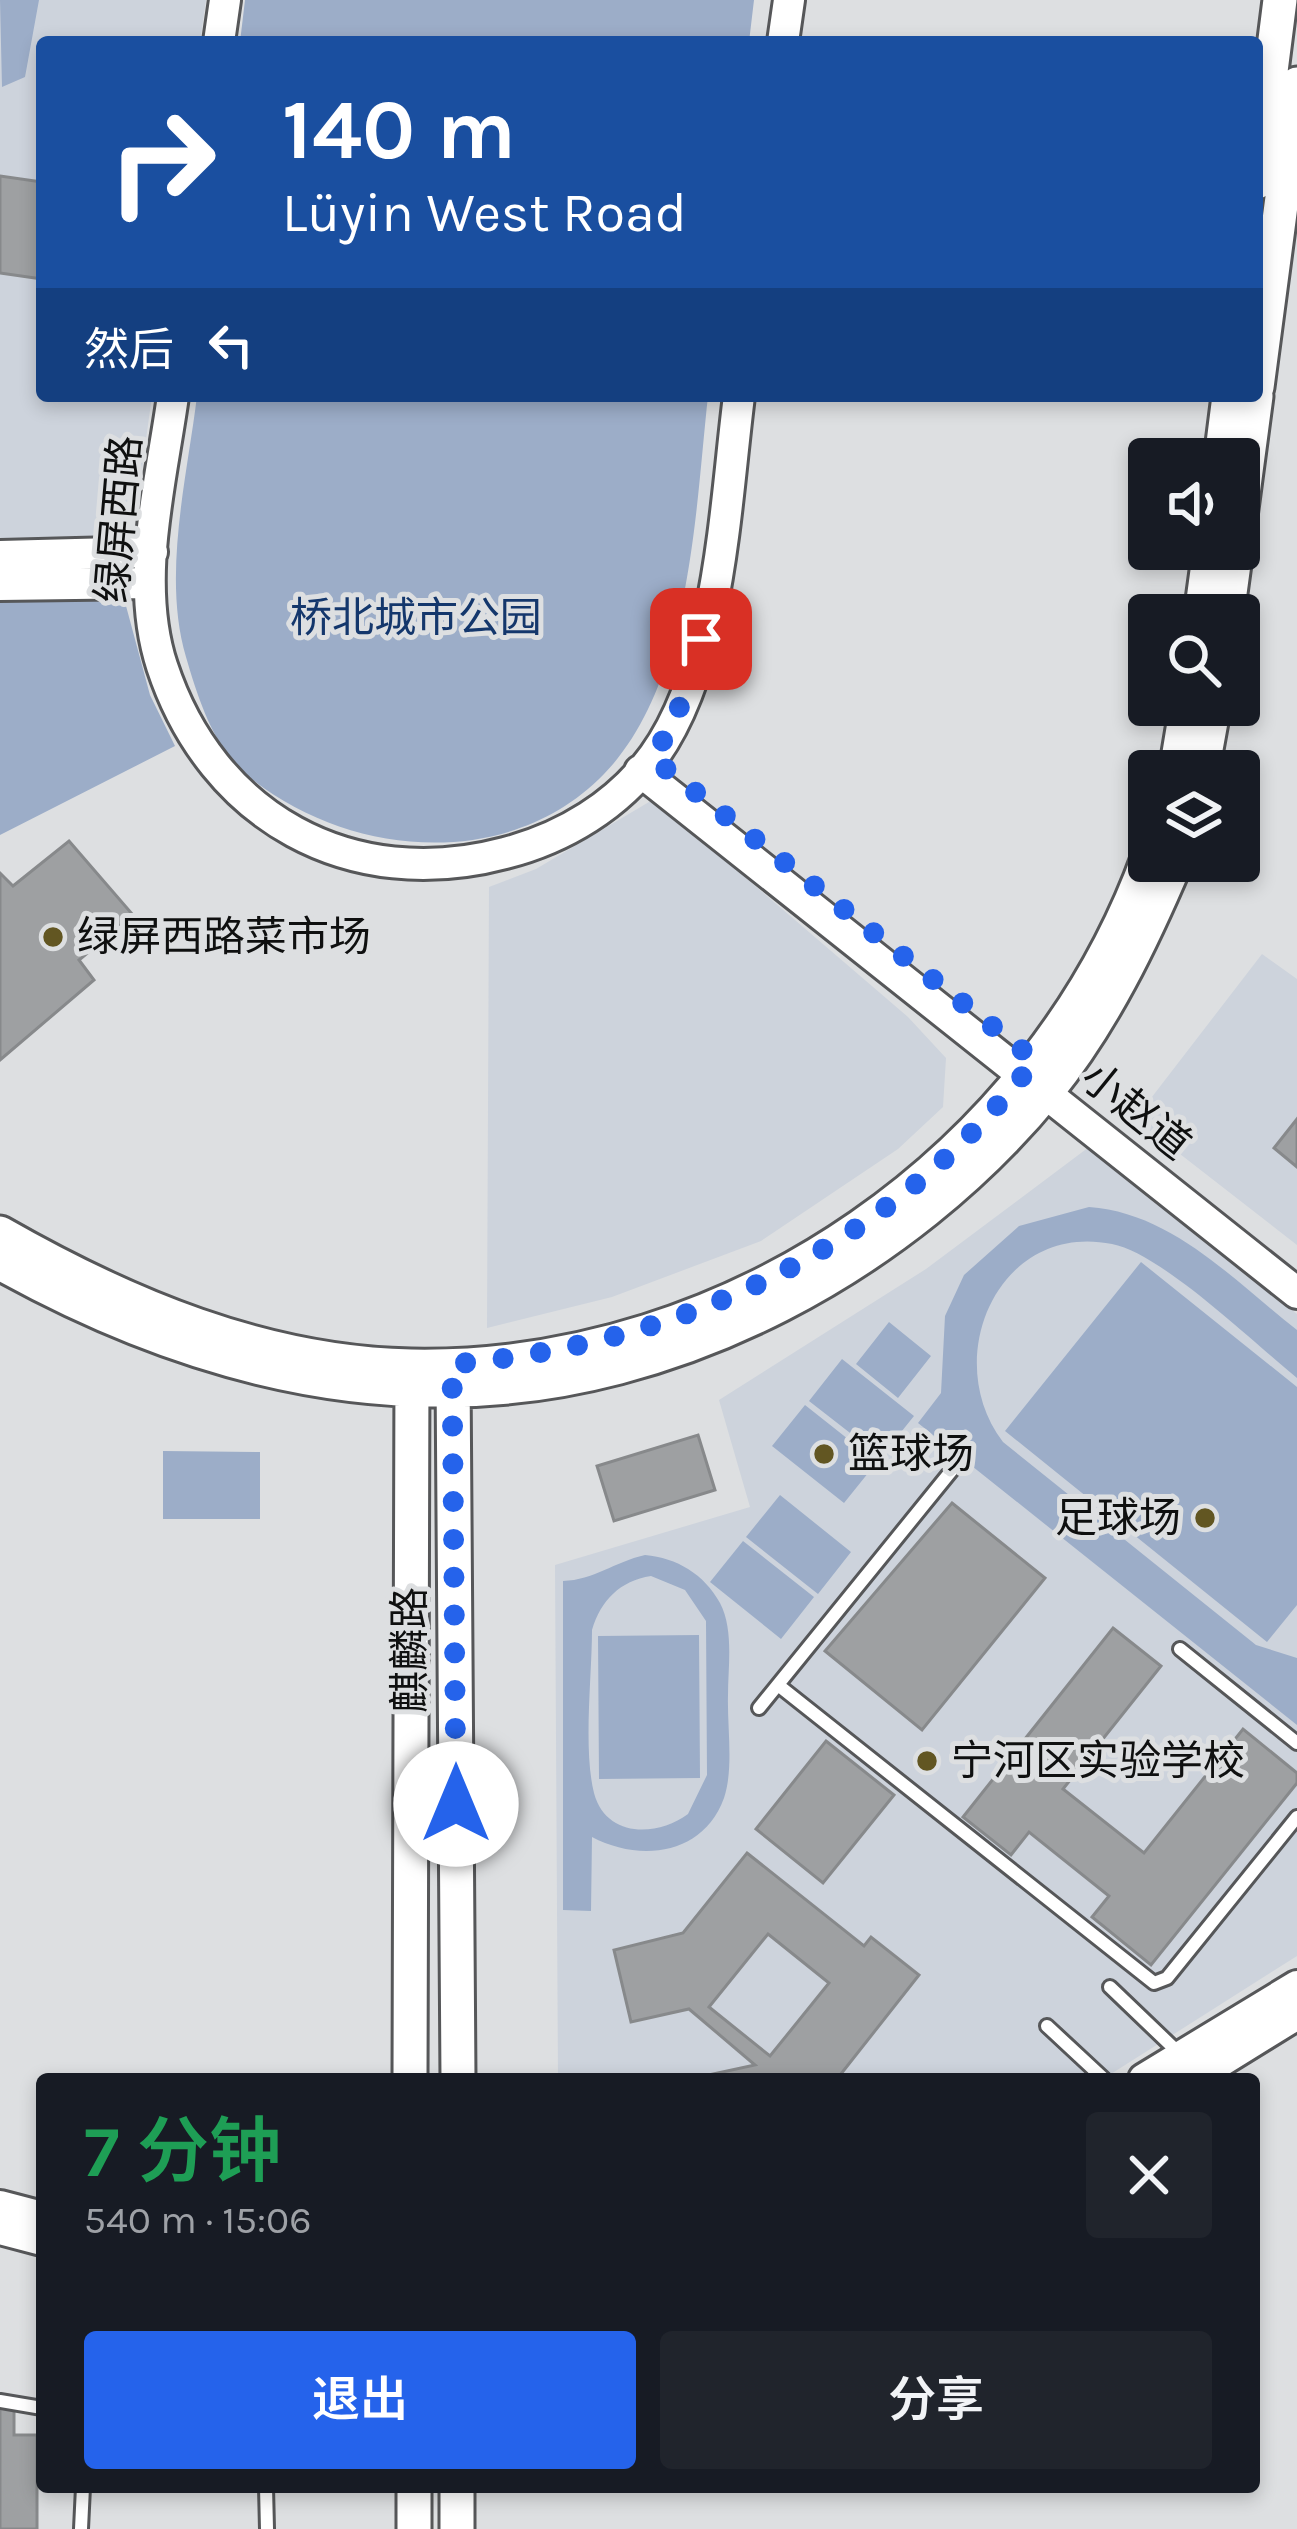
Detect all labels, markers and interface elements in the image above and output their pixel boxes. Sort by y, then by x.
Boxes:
text: 140 m [282,81,516,179]
icon: right [84,84,240,240]
text: Lüyin West Road [282,181,687,245]
icon: left [198,312,264,378]
text: 然后 [84,324,174,376]
street label: 绿屏西路 [87,433,151,605]
map controls [1128,438,1260,882]
button: sound [1128,438,1260,570]
pin [650,588,752,690]
park label: 桥北城市公园 [290,593,542,643]
button: search [1128,594,1260,726]
icon: arrive [668,606,734,672]
button: layers [1128,750,1260,882]
place label: 绿屏西路菜市场 [77,912,371,962]
marker: 绿屏西路菜市场 [40,924,66,950]
street label: 小赵道 [1071,1052,1201,1170]
place label: 篮球场 [848,1429,974,1479]
marker: 篮球场 [811,1441,837,1467]
place label: 足球场 [1055,1493,1181,1543]
marker: 足球场 [1192,1505,1218,1531]
street label: 麒麟路 [385,1587,435,1713]
place label: 宁河区实验学校 [951,1736,1245,1786]
position arrow [393,1741,519,1867]
marker: 宁河区实验学校 [914,1748,940,1774]
text: 7 分钟 [84,2110,281,2194]
button: close [1086,2112,1212,2238]
text: 540 m · 15:06 [84,2197,312,2243]
button: 退出 [84,2331,636,2469]
button: 分享 [660,2331,1212,2469]

